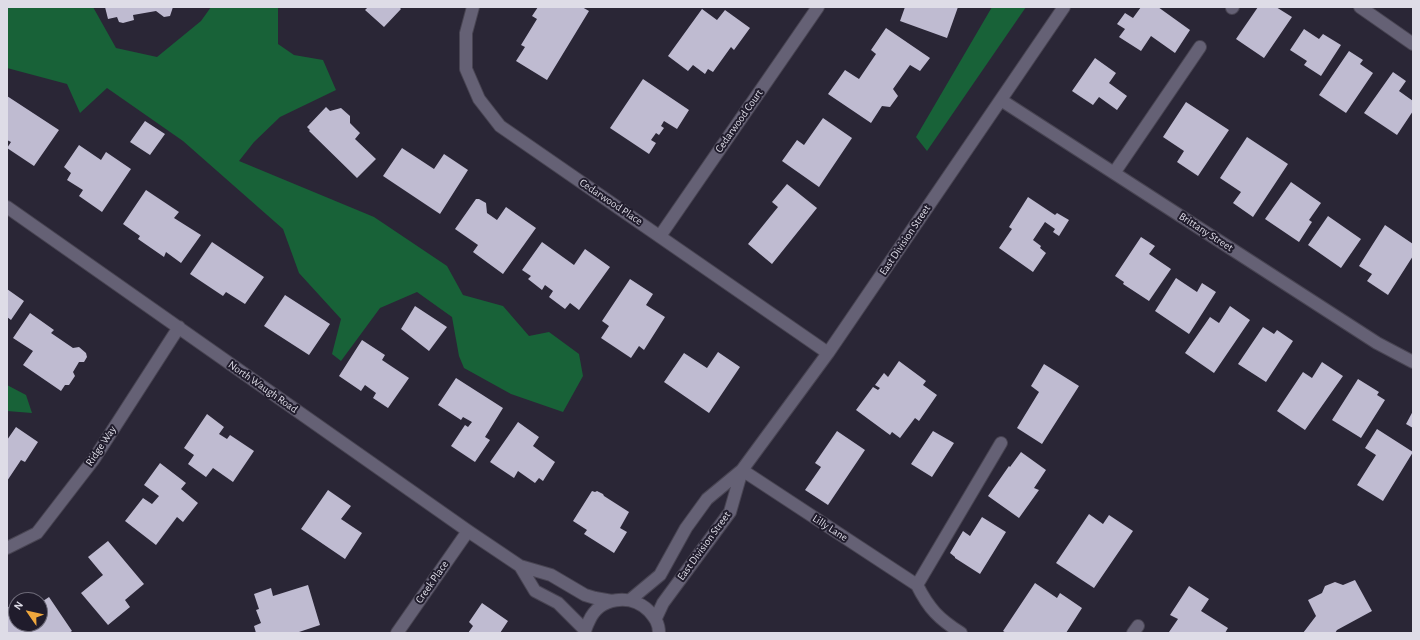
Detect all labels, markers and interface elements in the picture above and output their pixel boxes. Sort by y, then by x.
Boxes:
street label: Cedarwood Court [712,87,766,155]
street label: Cedarwood Place [577,176,645,228]
street label: East Division Street [877,202,933,278]
street label: Brittany Street [1176,210,1236,254]
street label: North Waugh Road [226,358,300,416]
street label: Ridge Way [83,423,119,469]
street label: East Division Street [675,509,733,583]
street label: Lilly Lane [810,512,850,544]
street label: Creek Place [413,558,451,606]
north arrow [8,592,48,632]
text: N [12,599,25,612]

